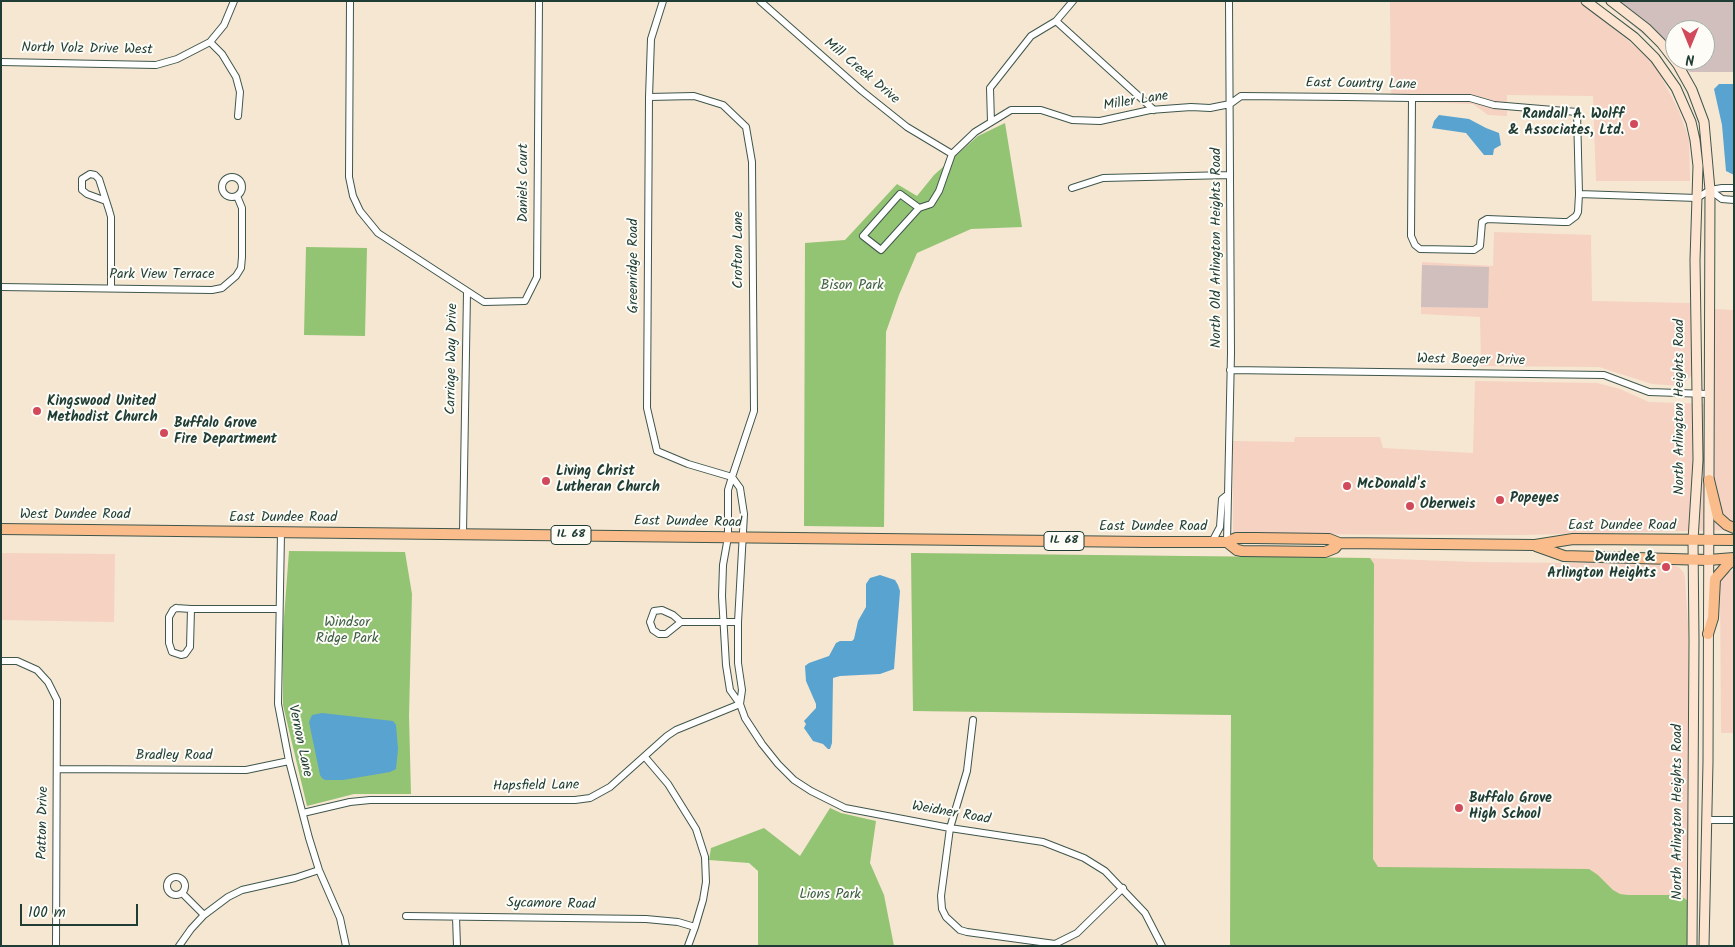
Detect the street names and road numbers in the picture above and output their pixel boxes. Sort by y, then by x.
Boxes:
street label: Mill Creek Drive [820,35,902,109]
street label: North Volz Drive West [21,40,153,60]
street label: East Country Lane [1305,76,1417,94]
street label: Miller Lane [1102,89,1170,115]
street label: Daniels Court [517,143,533,223]
street label: North Old Arlington Heights Road [1210,148,1226,348]
street label: Crofton Lane [732,211,748,289]
street label: Greenridge Road [627,219,643,313]
street label: Park View Terrace [109,268,215,284]
street label: Carriage Way Drive [444,303,462,415]
street label: North Arlington Heights Road [1673,319,1689,495]
street label: West Boeger Drive [1417,352,1525,370]
street label: West Dundee Road [20,508,130,524]
street label: East Dundee Road [229,511,337,527]
street label: East Dundee Road [634,514,742,532]
street label: East Dundee Road [1568,519,1676,535]
street label: East Dundee Road [1099,520,1207,536]
road number: IL 68 [551,526,591,544]
road number: IL 68 [1044,532,1084,550]
street label: Vernon Lane [283,703,315,779]
street label: North Arlington Heights Road [1671,724,1687,900]
street label: Bradley Road [135,749,213,765]
street label: Hapsfield Lane [493,778,579,796]
street label: Patton Drive [35,786,53,860]
street label: Weidner Road [910,799,992,829]
street label: Sycamore Road [506,896,596,914]

